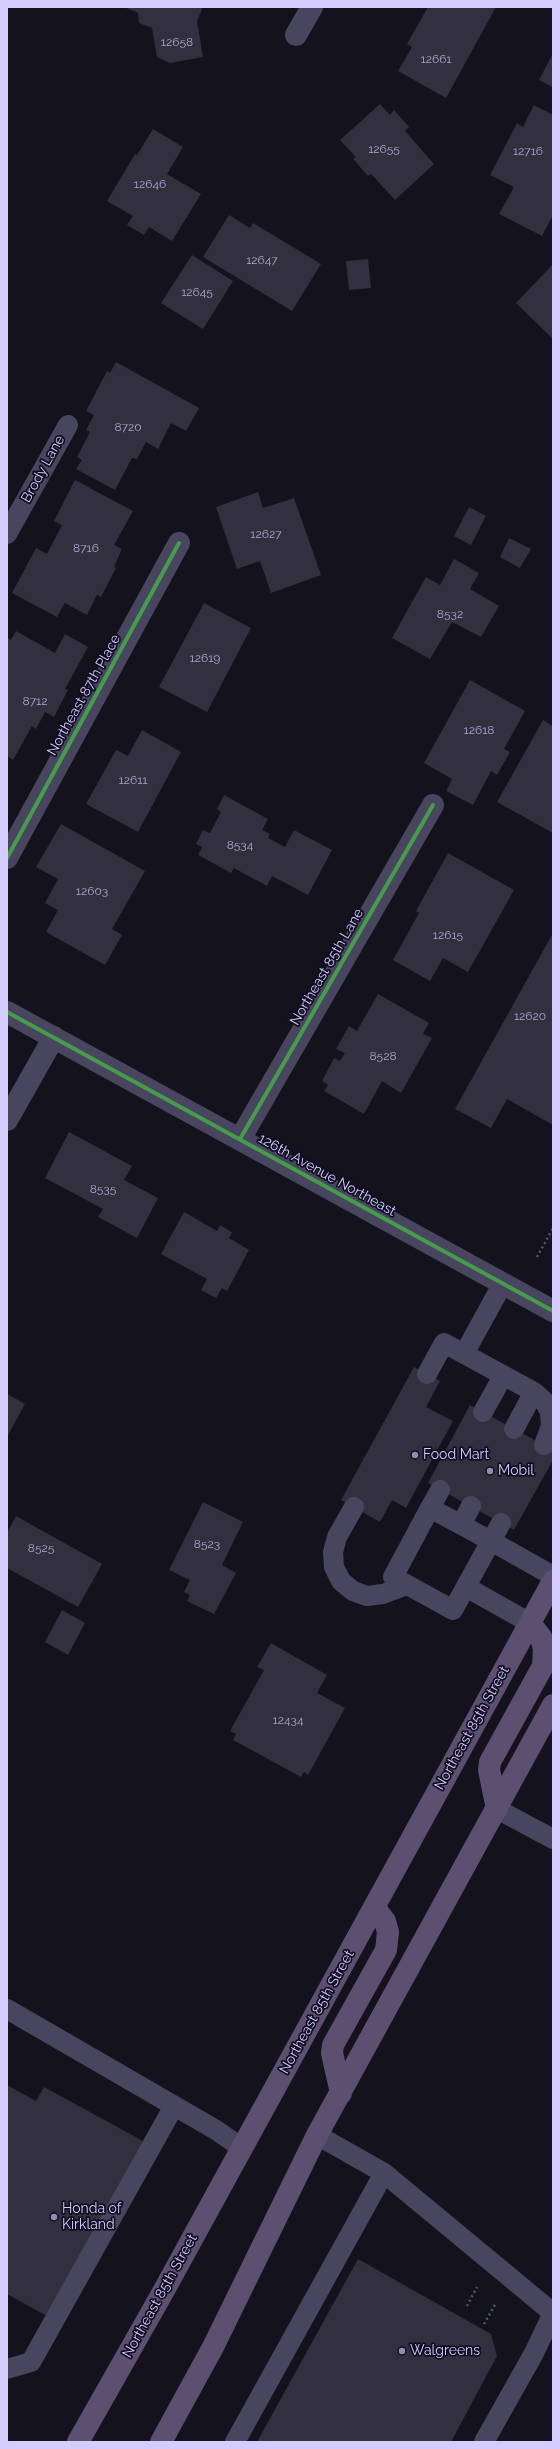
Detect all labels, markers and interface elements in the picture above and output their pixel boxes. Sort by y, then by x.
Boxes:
house number: 12658 [161,35,193,49]
house number: 12661 [421,52,451,66]
house number: 12655 [368,142,400,156]
house number: 12716 [513,144,543,158]
house number: 12646 [134,177,166,191]
house number: 12647 [246,253,278,267]
house number: 12645 [181,285,213,299]
house number: 8720 [114,420,142,434]
street label: Brody Lane [18,432,68,506]
house number: 12627 [250,527,282,541]
house number: 8716 [73,541,99,555]
house number: 8532 [437,607,463,621]
street label: Northeast 87th Place [44,632,124,758]
house number: 12619 [190,651,220,665]
house number: 8712 [23,694,47,708]
house number: 12618 [464,723,494,737]
house number: 12611 [119,773,147,787]
house number: 8534 [227,838,253,852]
house number: 12603 [76,884,108,898]
street label: Northeast 85th Lane [287,906,367,1028]
house number: 12615 [433,928,463,942]
house number: 12620 [514,1009,546,1023]
house number: 8528 [369,1049,397,1063]
street label: 126th Avenue Northeast [255,1130,399,1220]
house number: 8535 [90,1182,116,1196]
place label: Food Mart [423,1447,489,1463]
marker: Food Mart [410,1450,420,1460]
place label: Mobil [498,1463,534,1479]
marker: Mobil [485,1466,495,1476]
house number: 8523 [194,1537,220,1551]
house number: 8525 [28,1541,54,1555]
street label: Northeast 85th Street [431,1663,513,1793]
house number: 12434 [273,1713,303,1727]
street label: Northeast 85th Street [276,1947,358,2077]
place label: Honda of Kirkland [62,2201,121,2234]
marker: Honda of Kirkland [49,2212,59,2222]
street label: Northeast 85th Street [119,2231,201,2361]
place label: Walgreens [410,2343,480,2359]
marker: Walgreens [397,2346,407,2356]

